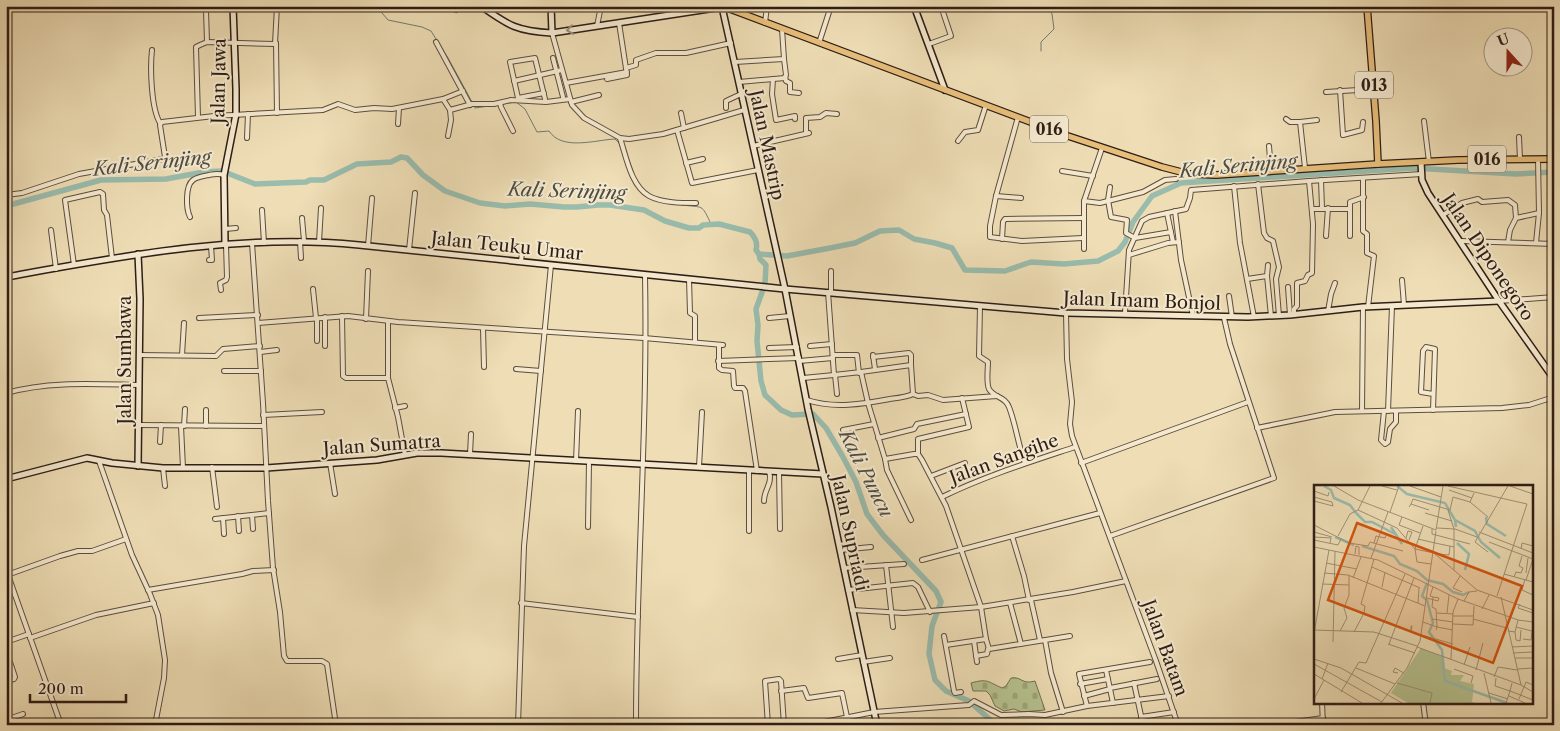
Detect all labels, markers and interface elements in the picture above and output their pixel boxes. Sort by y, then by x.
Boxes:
one-way arrow [566,24,574,35]
north arrow [1482,28,1532,78]
text: U [1495,29,1512,50]
street label: Jalan Jawa [207,38,231,127]
road number: 013 [1355,72,1393,98]
street label: Jalan Mastrip [744,85,789,202]
road number: 016 [1030,116,1068,142]
water label: Kali Serinjing [90,145,214,181]
road number: 016 [1468,146,1506,172]
water label: Kali Serinjing [1176,149,1300,183]
water label: Kali Serinjing [505,177,629,205]
street label: Jalan Diponegoro [1436,187,1539,325]
street label: Jalan Teuku Umar [427,227,584,265]
street label: Jalan Imam Bonjol [1060,287,1221,315]
street label: Jalan Sumbawa [114,295,136,427]
water label: Kali Puncu [833,423,898,522]
street label: Jalan Sangihe [944,429,1061,490]
street label: Jalan Sumatra [319,430,442,460]
street label: Jalan Supriadi [826,470,873,594]
inset map [1314,485,1532,704]
street label: Jalan Batam [1136,594,1193,700]
scale bar [30,671,126,703]
text: 200 m [38,679,84,698]

